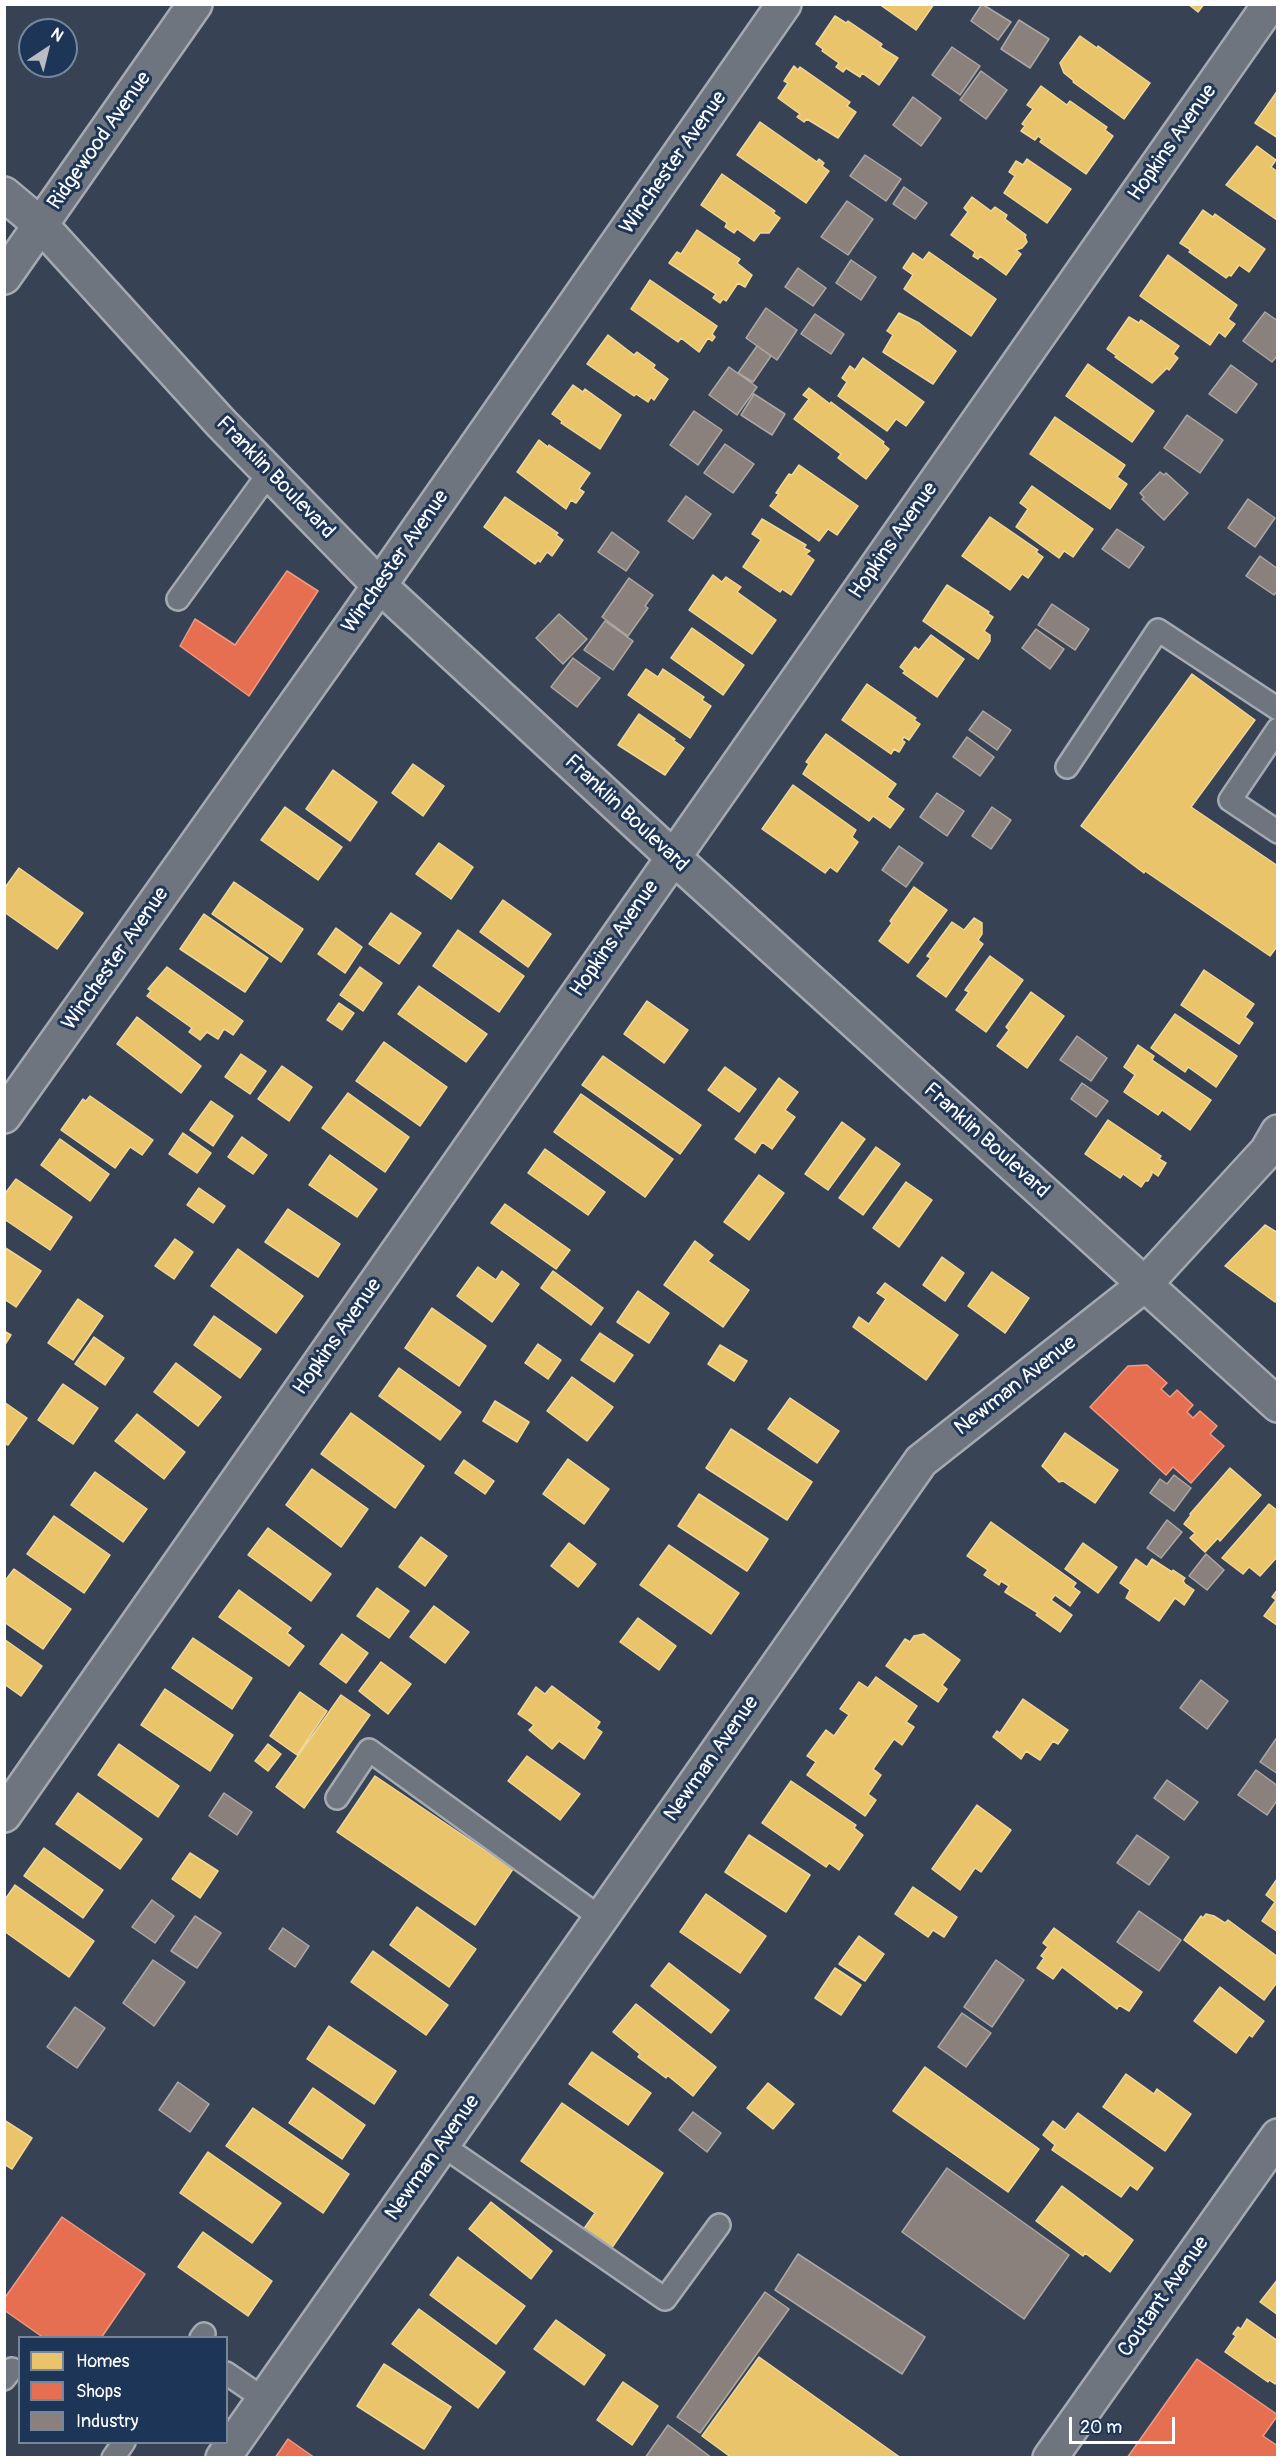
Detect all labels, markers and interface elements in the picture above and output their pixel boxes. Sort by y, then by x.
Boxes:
north arrow [18,18,78,78]
text: N [47,24,67,46]
street label: Ridgewood Avenue [43,67,157,215]
street label: Hopkins Avenue [1123,80,1223,206]
street label: Winchester Avenue [615,87,733,239]
street label: Franklin Boulevard [210,412,340,544]
street label: Hopkins Avenue [844,478,944,604]
street label: Winchester Avenue [337,486,455,638]
street label: Franklin Boulevard [559,750,693,878]
street label: Hopkins Avenue [565,876,665,1002]
street label: Winchester Avenue [57,883,175,1035]
street label: Franklin Boulevard [918,1078,1054,1204]
street label: Hopkins Avenue [288,1274,388,1400]
street label: Newman Avenue [950,1331,1082,1441]
street label: Newman Avenue [659,1691,765,1827]
street label: Newman Avenue [380,2090,486,2226]
street label: Coutant Avenue [1113,2232,1215,2362]
legend [18,2336,228,2444]
text: Homes [76,2350,129,2373]
text: Shops [76,2380,121,2403]
scale bar [1072,2405,1178,2443]
text: Industry [76,2410,139,2433]
text: 20 m [1080,2416,1122,2439]

